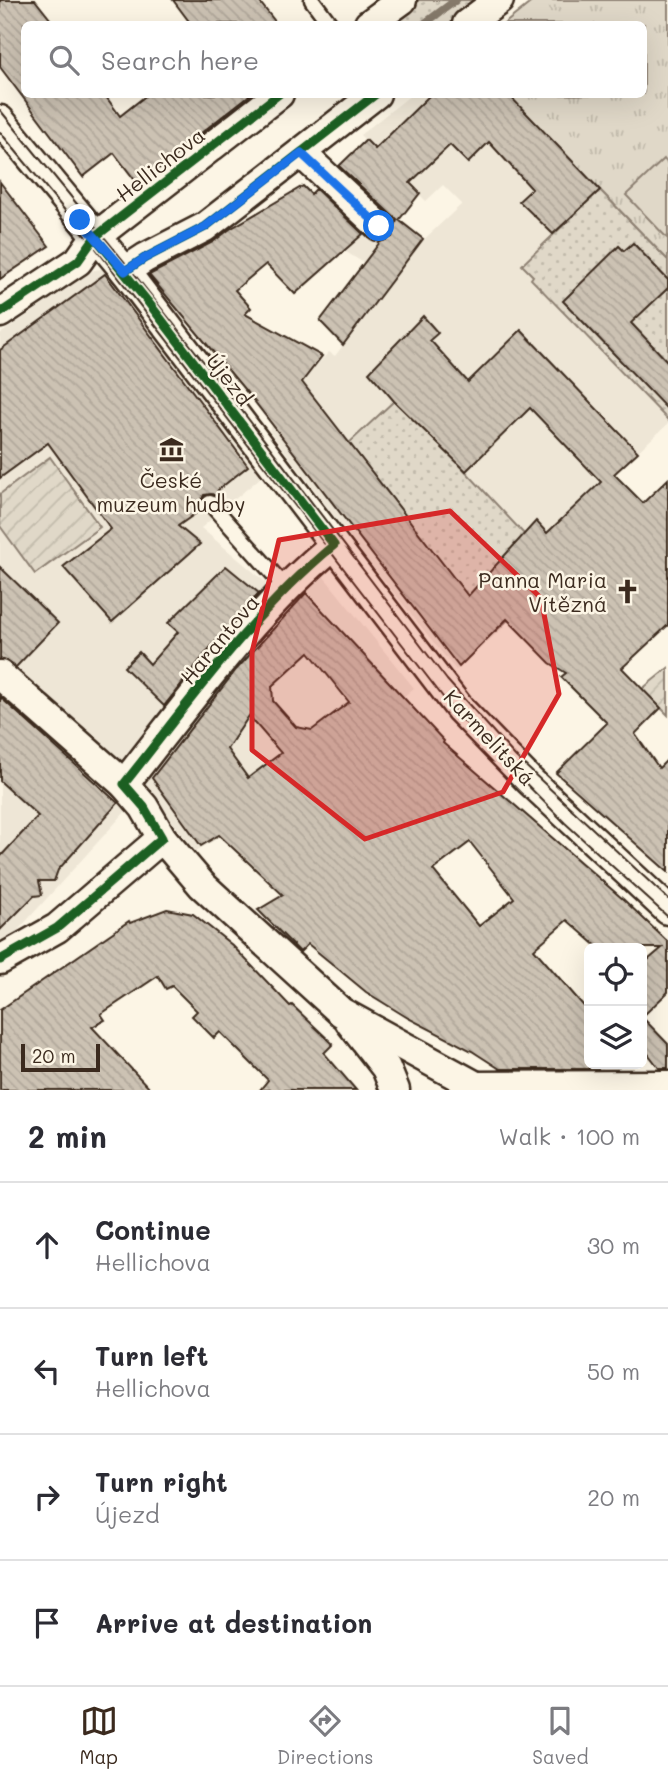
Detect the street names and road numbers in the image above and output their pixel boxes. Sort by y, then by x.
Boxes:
street label: Hellichova [110,121,210,207]
street label: Újezd [201,347,259,411]
street label: Harantova [174,588,264,690]
street label: Karmelitská [439,683,541,791]

